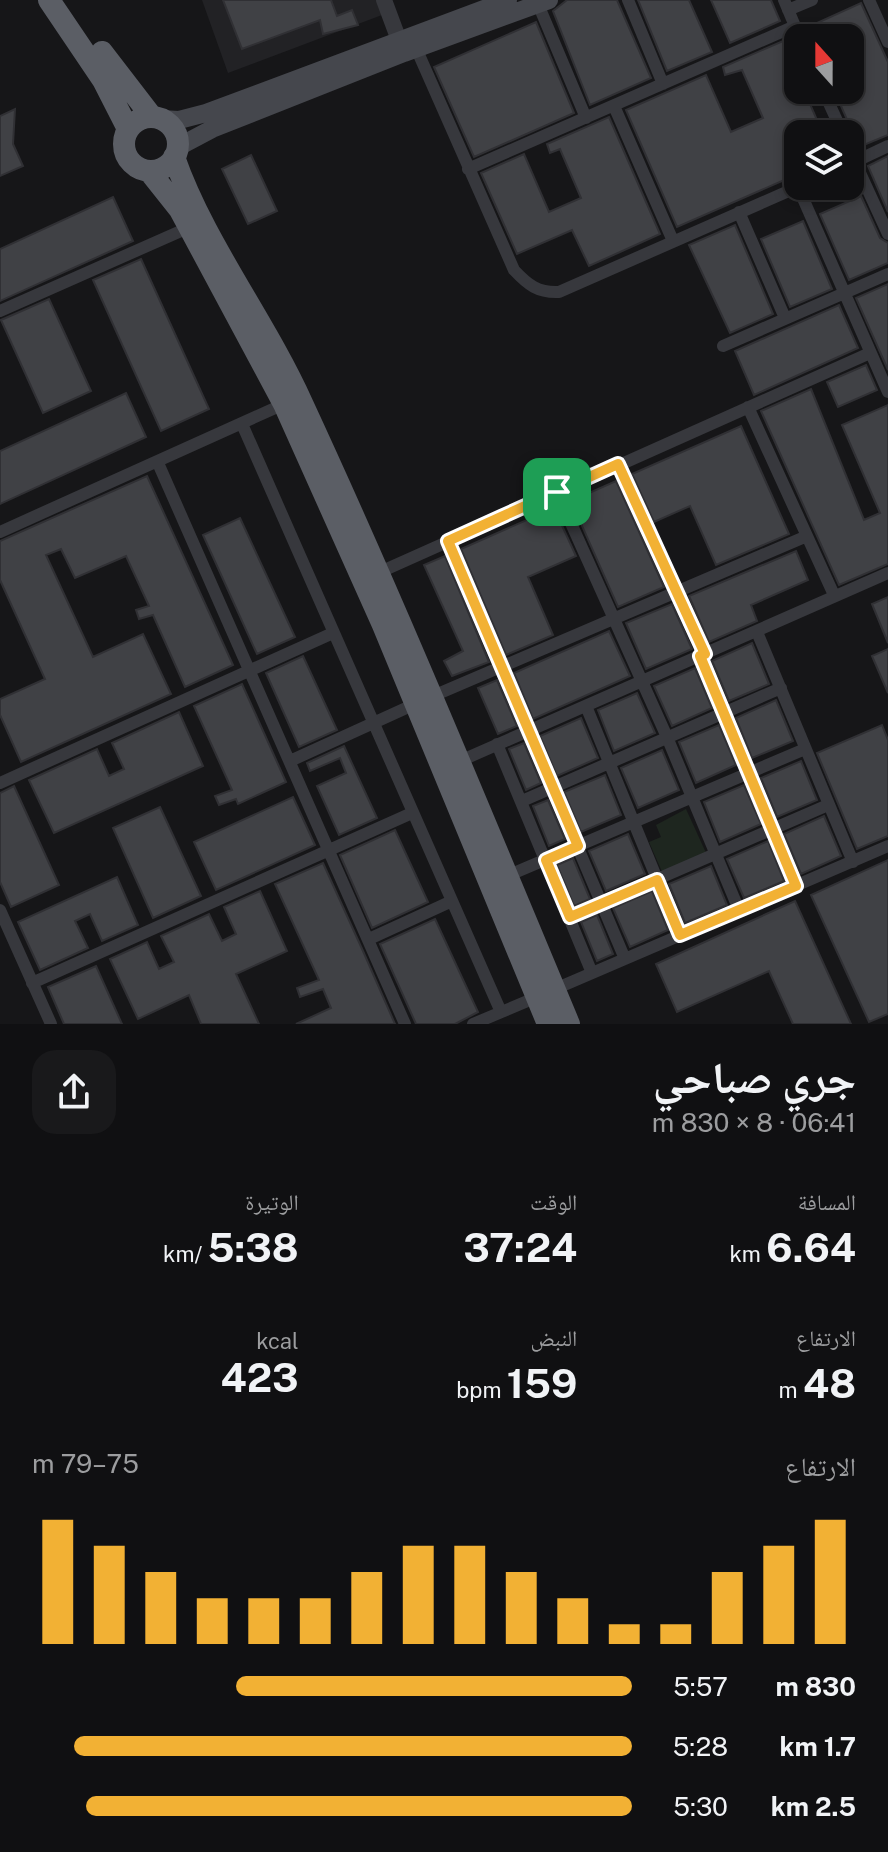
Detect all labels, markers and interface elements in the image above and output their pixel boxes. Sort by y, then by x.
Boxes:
north arrow [784,24,864,104]
map controls [784,24,864,200]
button: layers [784,120,864,200]
pin [523,458,591,526]
icon: arrive [535,470,579,514]
button: share [32,1050,116,1134]
text: جري صباحي [653,1051,856,1103]
text: 06:41 · 8 × 830 m [652,1107,856,1138]
text: الوتيرة [245,1189,299,1215]
text: الوقت [530,1189,577,1215]
text: المسافة [798,1189,856,1215]
text: 5:38 [208,1224,299,1271]
text: 37:24 [463,1224,577,1271]
text: 6.64 [766,1224,856,1271]
text: /km [163,1241,208,1267]
text: km [730,1241,766,1267]
text: النبض [530,1325,577,1351]
text: الارتفاع [796,1325,856,1351]
text: kcal [256,1328,299,1354]
text: 423 [220,1354,299,1401]
text: 159 [507,1360,577,1407]
text: 48 [803,1360,856,1407]
text: bpm [456,1377,507,1403]
text: m [779,1377,803,1403]
text: 75–79 m [32,1448,139,1479]
text: الارتفاع [785,1451,856,1482]
text: 5:57 [673,1671,728,1702]
text: 830 m [775,1671,856,1702]
text: 5:28 [673,1731,728,1762]
text: 1.7 km [779,1731,856,1762]
text: 5:30 [673,1791,728,1822]
text: 2.5 km [771,1791,856,1822]

